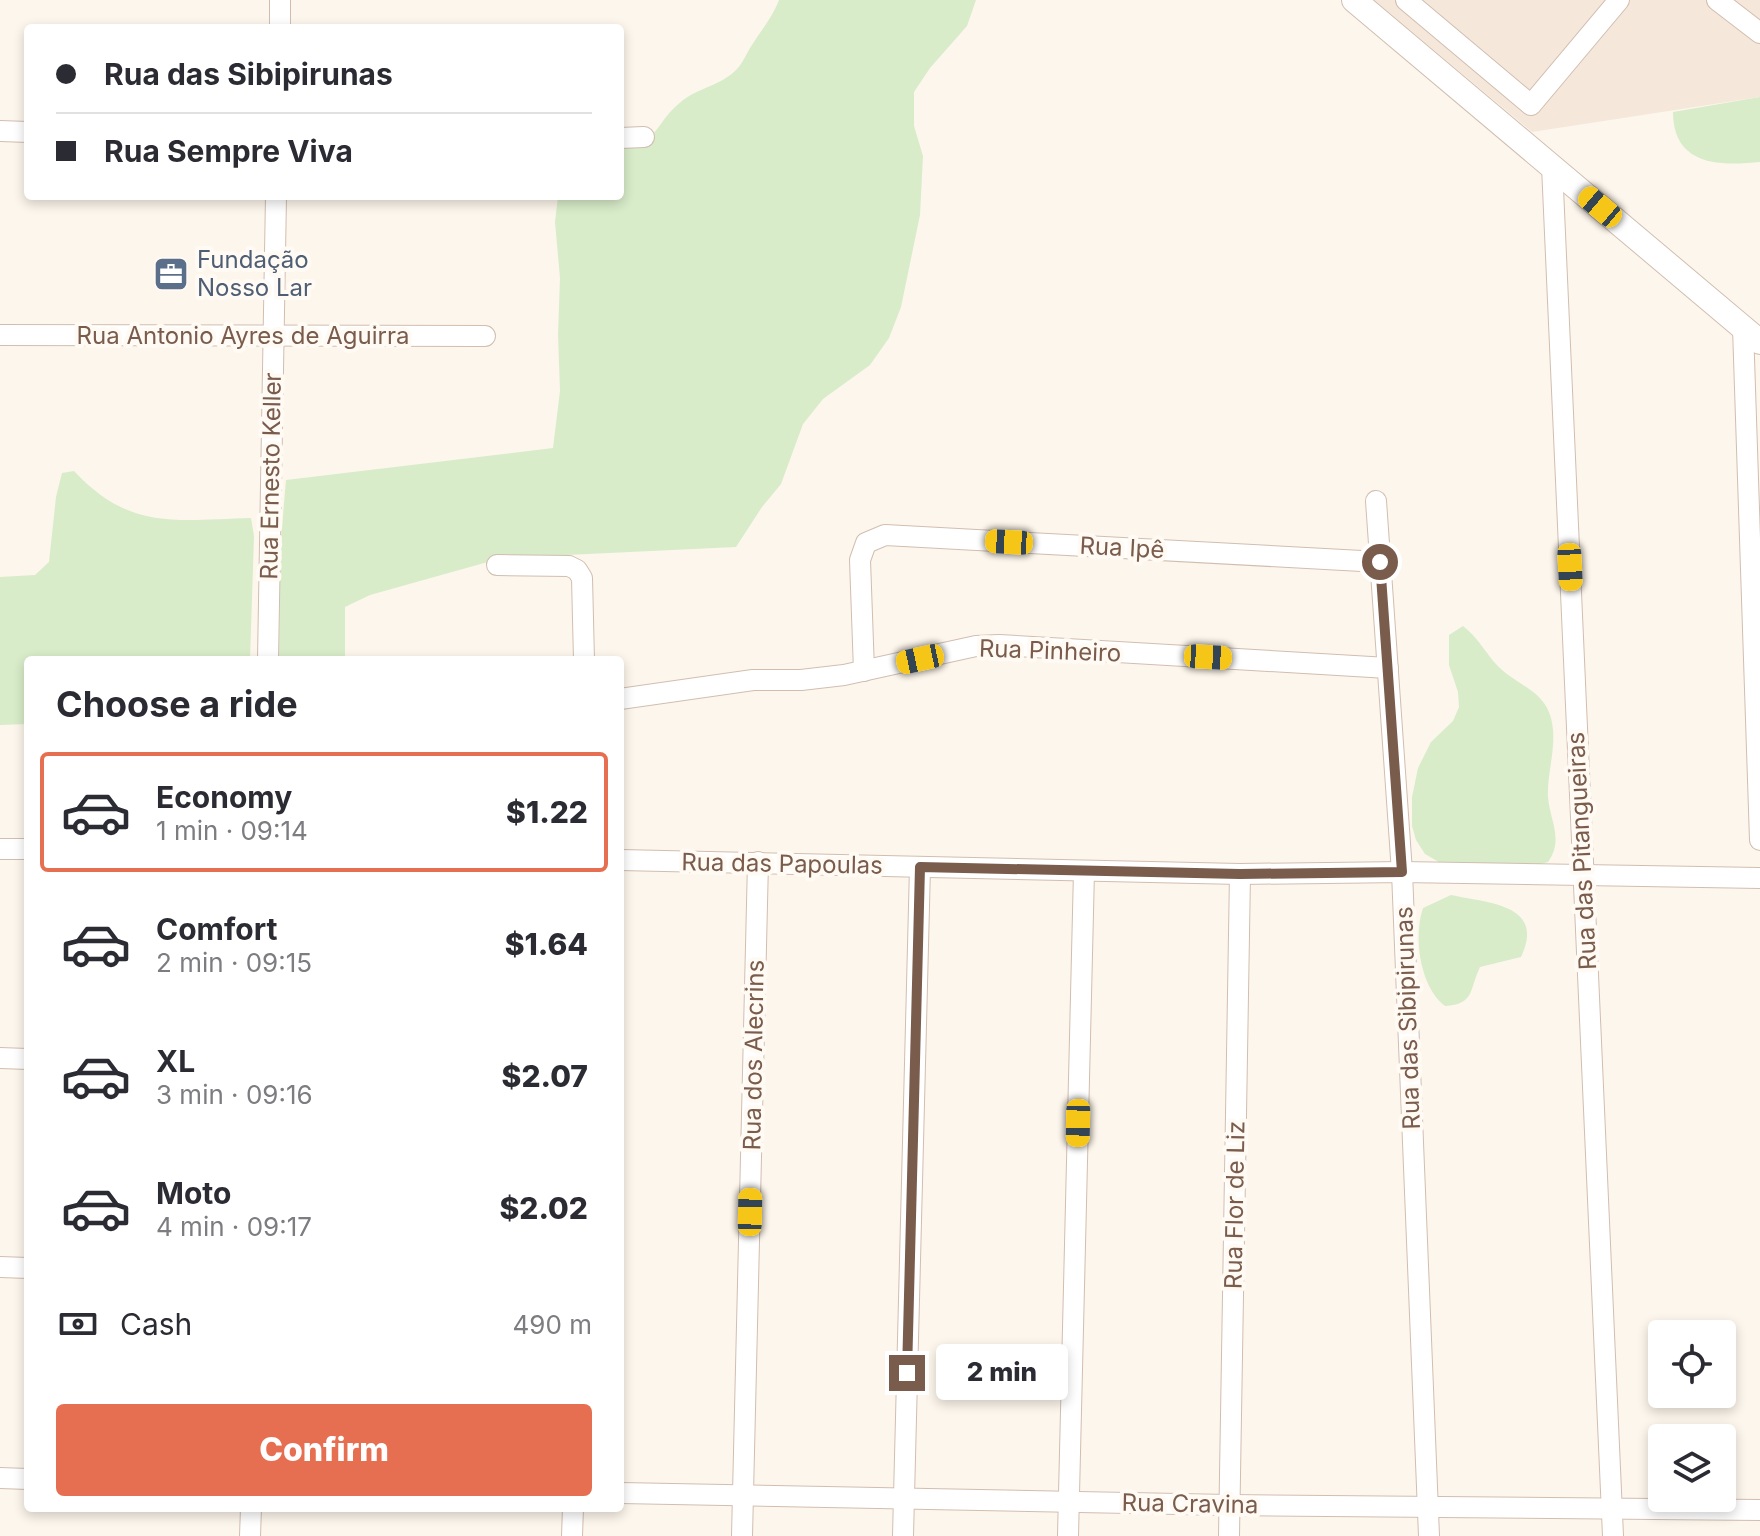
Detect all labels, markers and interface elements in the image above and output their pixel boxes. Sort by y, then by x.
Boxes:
text: Rua das Sibipirunas [104,56,393,92]
text: Rua Sempre Viva [104,133,353,169]
car [1574,182,1626,232]
place label: Fundação Nosso Lar [197,245,312,302]
office icon: Fundação Nosso Lar [152,255,190,293]
street label: Rua Antonio Ayres de Aguirra [77,321,409,350]
street label: Rua Ernesto Keller [254,372,287,580]
car [984,529,1034,555]
street label: Rua Ipê [1079,531,1165,564]
car [1557,542,1583,592]
route start [1362,544,1398,580]
street label: Rua Pinheiro [978,634,1122,667]
car [894,642,946,676]
car [1183,644,1233,670]
text: Choose a ride [56,682,298,726]
street label: Rua das Pitangueiras [1561,731,1602,971]
icon: car [60,776,132,848]
text: Economy [156,779,292,815]
text: $1.22 [506,794,588,830]
text: 1 min · 09:14 [156,815,308,846]
street label: Rua das Papoulas [681,847,883,880]
street label: Rua das Sibipirunas [1389,906,1426,1130]
icon: car [60,908,132,980]
text: Comfort [156,911,277,947]
text: $1.64 [505,926,588,962]
text: 2 min · 09:15 [156,947,312,978]
street label: Rua dos Alecrins [737,959,770,1150]
icon: car [60,1040,132,1112]
text: XL [156,1043,195,1079]
text: $2.07 [502,1058,588,1094]
text: 3 min · 09:16 [156,1079,313,1110]
car [1066,1099,1090,1147]
street label: Rua Flor de Liz [1219,1121,1250,1289]
icon: car [60,1172,132,1244]
text: Moto [156,1175,231,1211]
car [738,1188,762,1236]
text: $2.02 [500,1190,588,1226]
text: 4 min · 09:17 [156,1211,312,1242]
icon: cash [56,1302,100,1346]
text: Cash [120,1306,192,1342]
text: 490 m [513,1309,592,1340]
map controls [1648,1320,1736,1512]
button: locate [1648,1320,1736,1408]
callout: 2 min [935,1345,1067,1401]
route end [889,1355,925,1391]
text: 2 min [967,1356,1037,1387]
button: Confirm [56,1404,592,1496]
button: layers [1648,1424,1736,1512]
street label: Rua Cravina [1122,1488,1259,1519]

